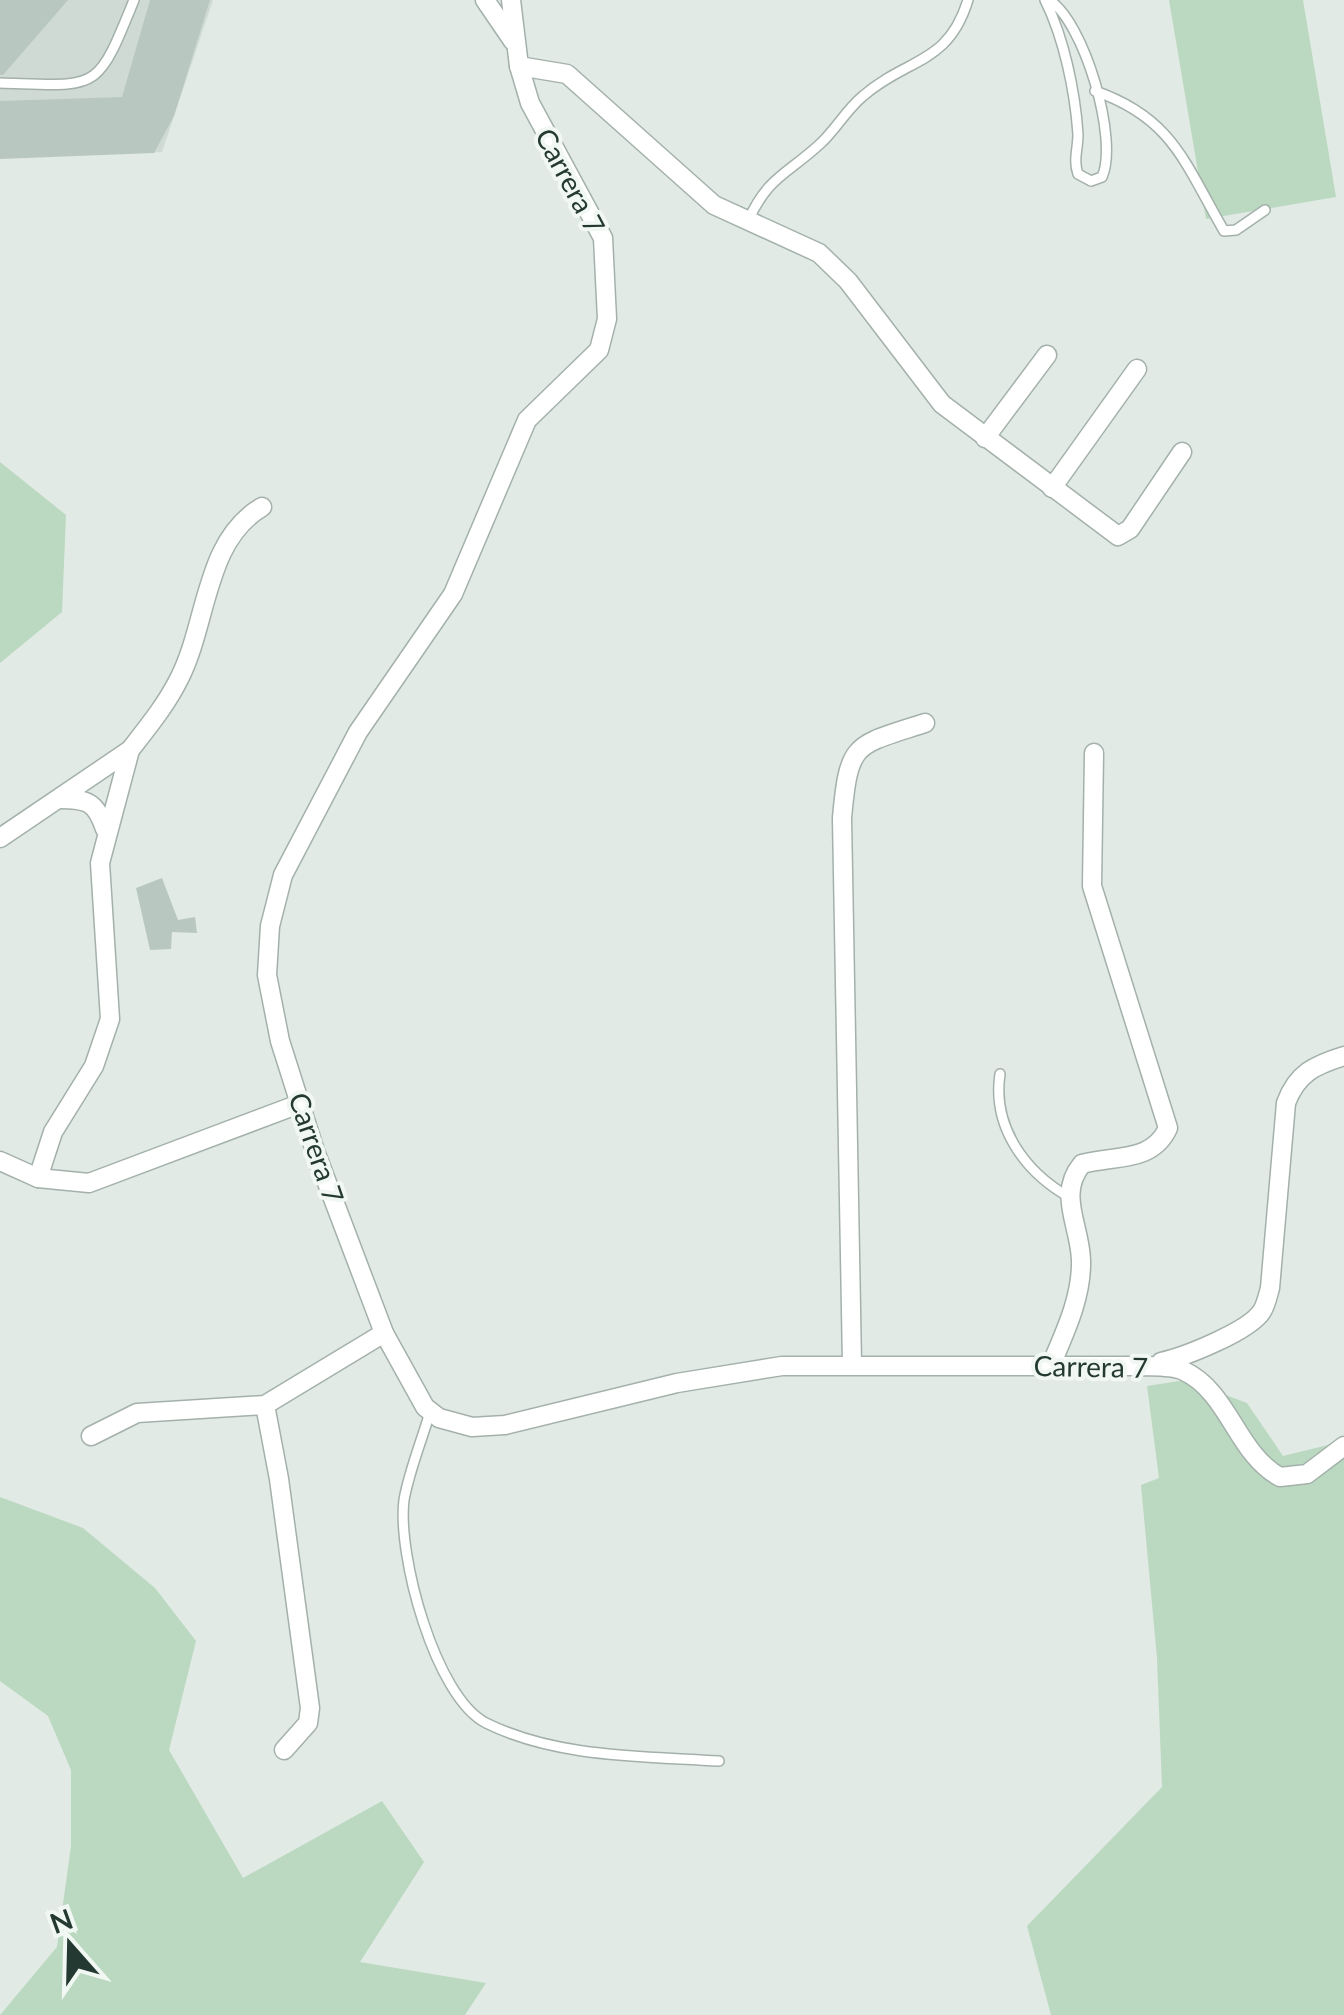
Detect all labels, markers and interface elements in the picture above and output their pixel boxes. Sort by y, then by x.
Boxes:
street label: Carrera 7 [529,122,613,239]
street label: Carrera 7 [282,1088,352,1207]
street label: Carrera 7 [1033,1348,1149,1384]
north arrow [20,1895,120,1995]
text: N [45,1901,77,1940]

